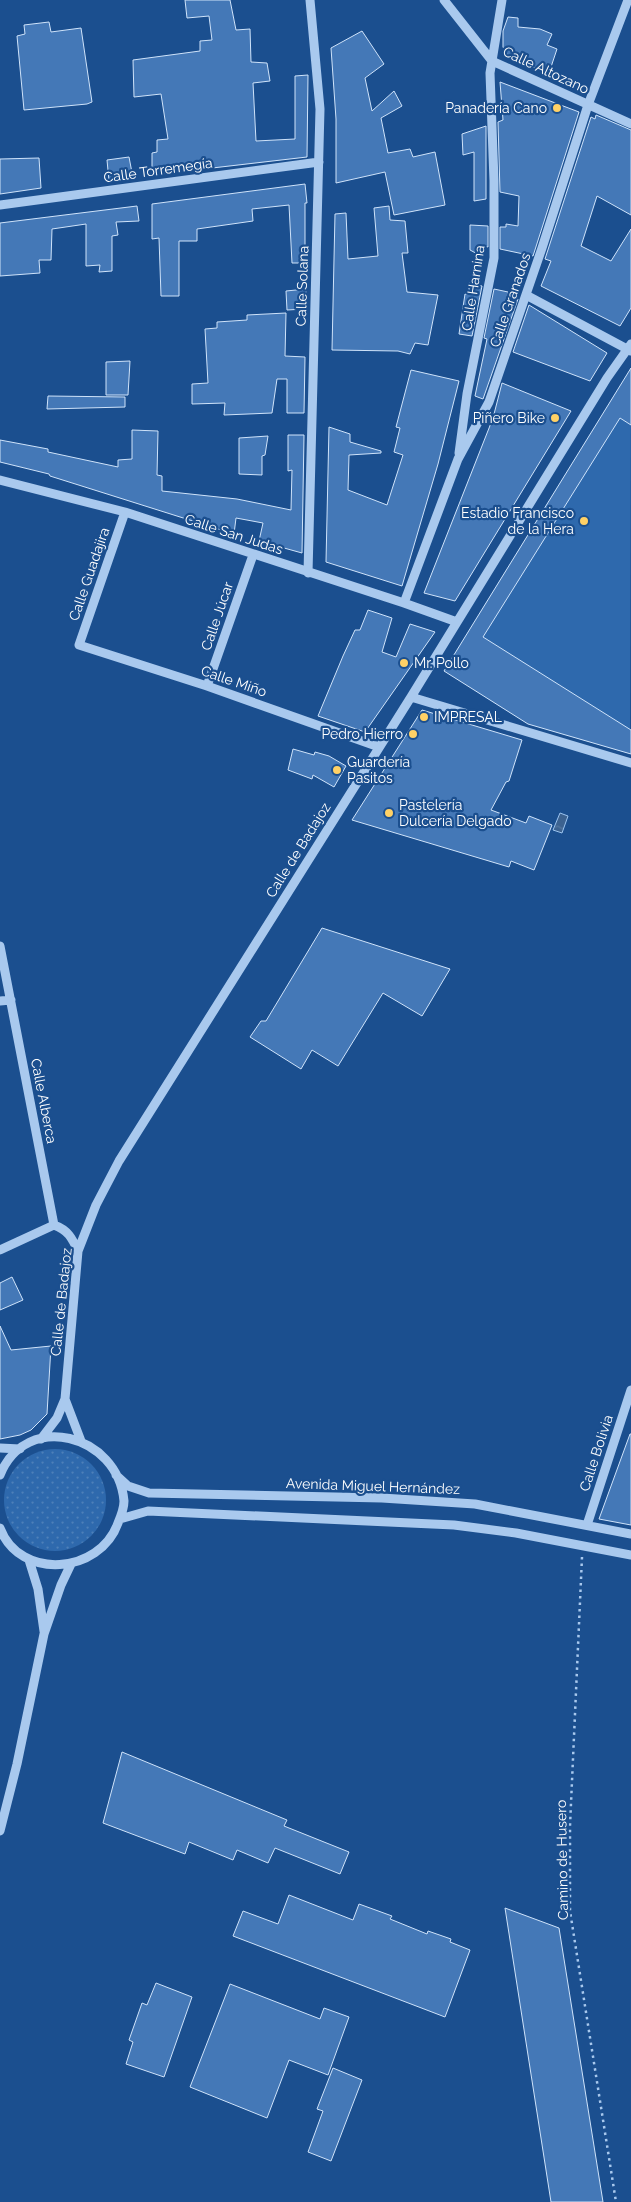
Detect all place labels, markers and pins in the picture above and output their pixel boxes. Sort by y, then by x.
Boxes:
place label: Panadería Cano [445,100,547,116]
marker: Panadería Cano [551,102,563,114]
place label: Piñero Bike [473,410,545,426]
marker: Piñero Bike [549,412,561,424]
place label: Estadio Francisco de la Hera [461,505,574,537]
marker: Estadio Francisco de la Hera [578,515,590,527]
place label: Mr. Pollo [414,655,469,671]
marker: Mr. Pollo [398,657,410,669]
place label: IMPRESAL [434,709,502,725]
marker: IMPRESAL [418,711,430,723]
place label: Pedro Hierro [321,726,403,742]
marker: Pedro Hierro [407,728,419,740]
place label: Guardería Pasitos [347,754,410,786]
marker: Guardería Pasitos [331,764,343,776]
place label: Pastelería Dulcería Delgado [399,797,512,829]
marker: Pastelería Dulcería Delgado [383,807,395,819]

